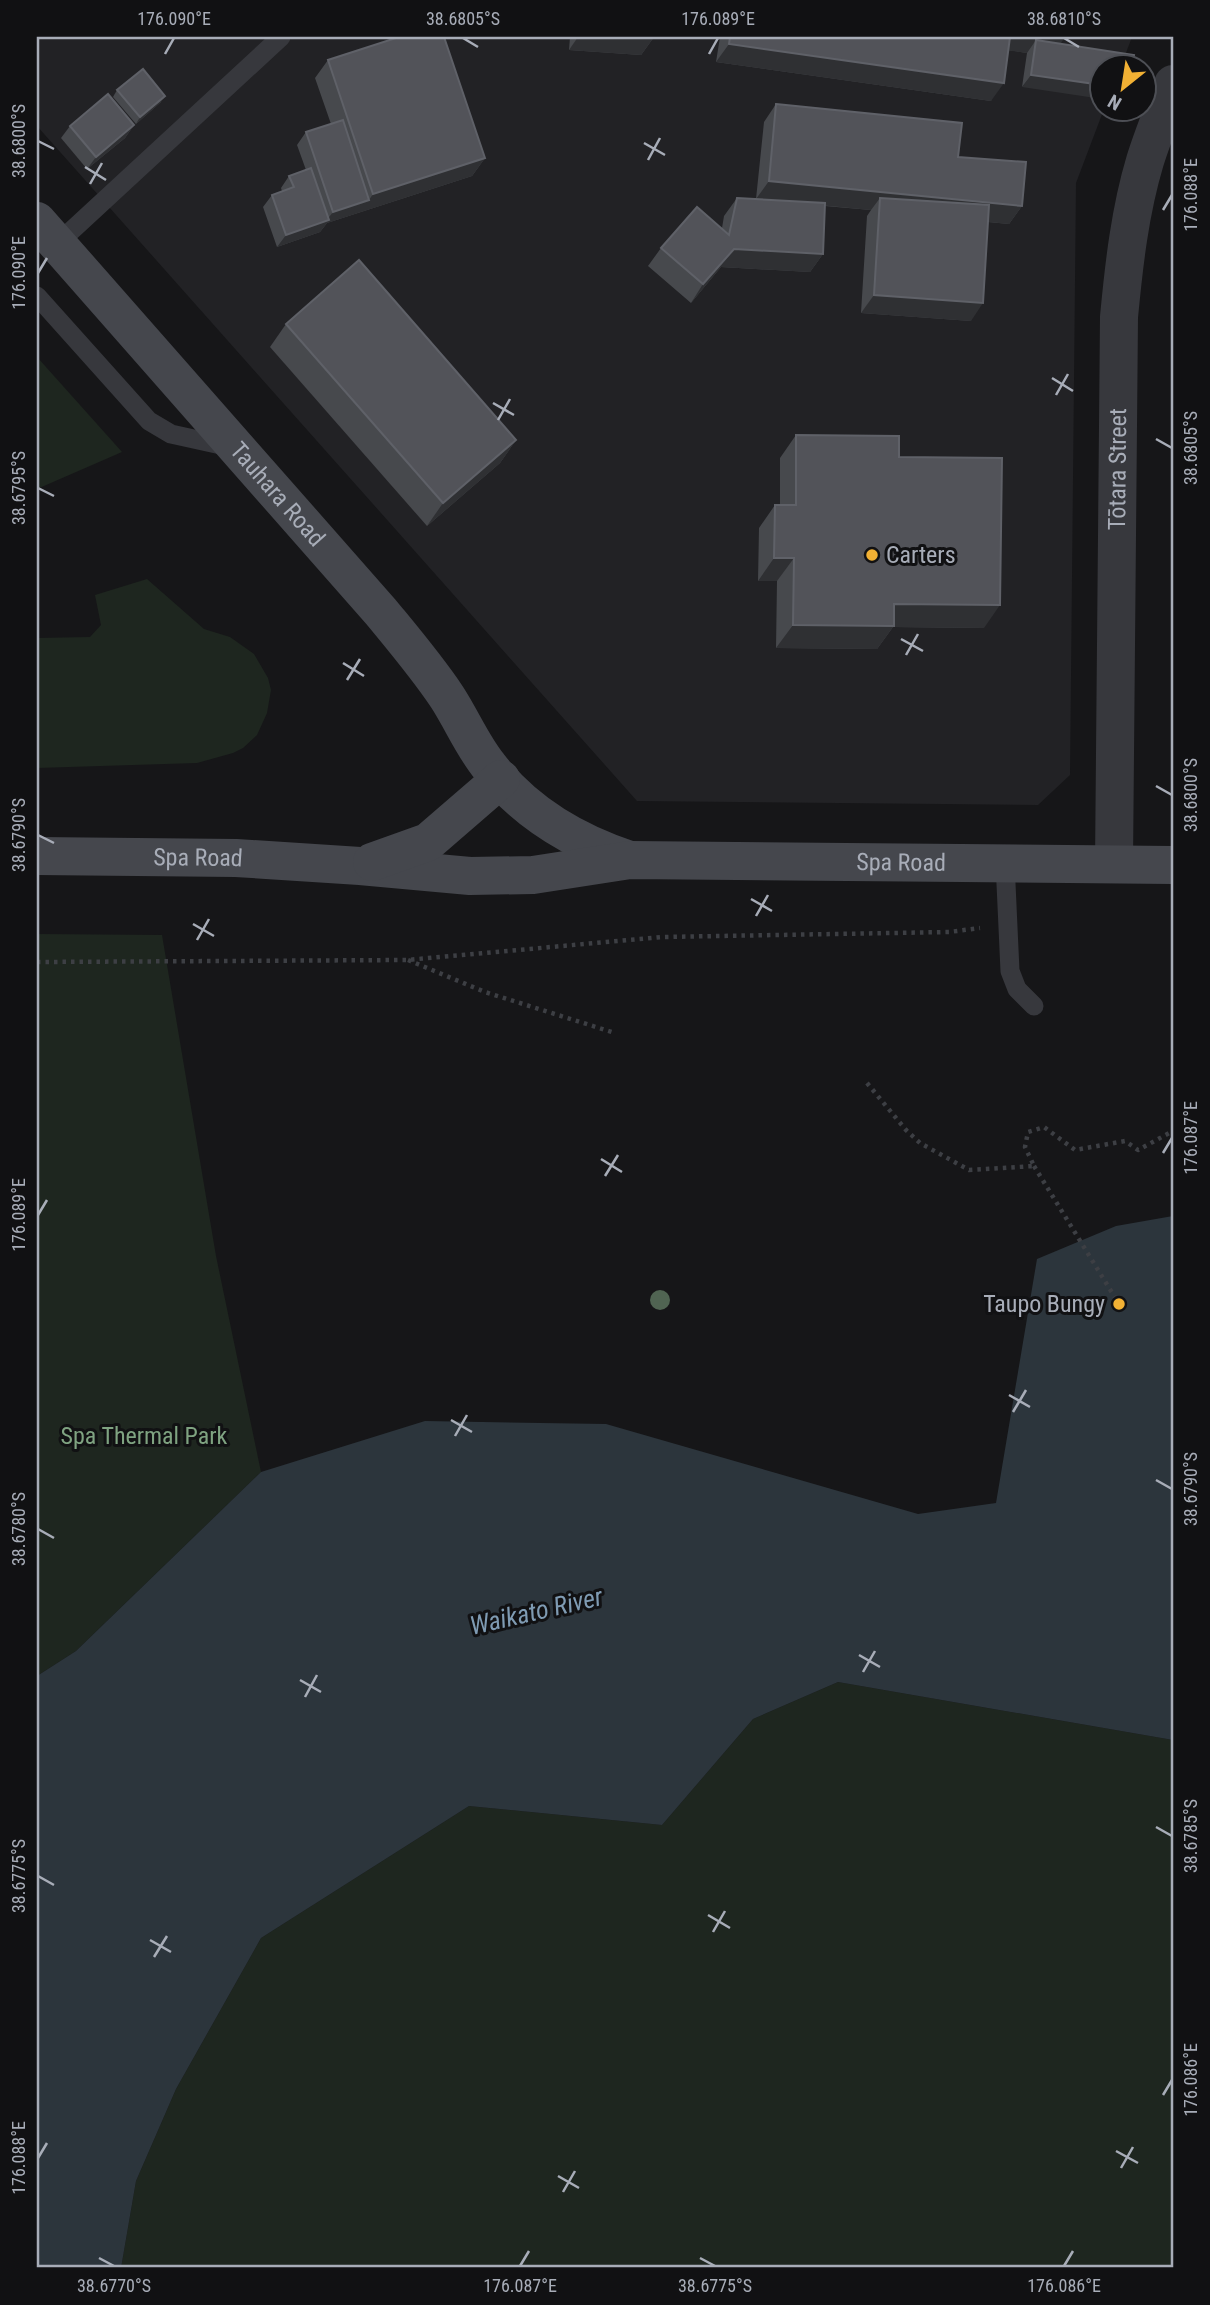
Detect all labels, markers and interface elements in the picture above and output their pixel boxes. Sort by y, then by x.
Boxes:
text: 176.090°E [137,8,211,29]
text: 38.6805°S [426,8,500,29]
text: 176.089°E [681,8,755,29]
text: 38.6810°S [1027,8,1101,29]
north arrow [1088,52,1158,122]
text: N [1104,89,1126,115]
text: 38.6800°S [8,104,29,178]
text: 176.088°E [1180,158,1201,232]
text: 176.090°E [8,236,29,310]
street label: Tōtara Street [1103,408,1132,530]
text: 38.6805°S [1180,411,1201,485]
street label: Tauhara Road [224,436,331,552]
text: 38.6795°S [8,451,29,525]
place label: Carters [886,541,956,569]
marker: Carters [864,547,880,563]
text: 38.6800°S [1180,758,1201,832]
text: 38.6790°S [8,798,29,872]
street label: Spa Road [153,843,244,872]
street label: Spa Road [856,848,946,877]
text: 176.087°E [1180,1101,1201,1175]
text: 176.089°E [8,1178,29,1252]
place label: Taupo Bungy [983,1290,1105,1318]
marker: Taupo Bungy [1111,1296,1127,1312]
park label: Spa Thermal Park [61,1422,228,1450]
text: 38.6790°S [1180,1452,1201,1526]
text: 38.6780°S [8,1492,29,1566]
water label: Waikato River [467,1581,607,1641]
text: 38.6785°S [1180,1799,1201,1873]
text: 38.6775°S [8,1839,29,1913]
text: 176.086°E [1180,2043,1201,2117]
text: 176.088°E [8,2121,29,2195]
text: 38.6770°S [77,2275,151,2296]
text: 176.087°E [483,2275,557,2296]
text: 38.6775°S [678,2275,752,2296]
text: 176.086°E [1027,2275,1101,2296]

